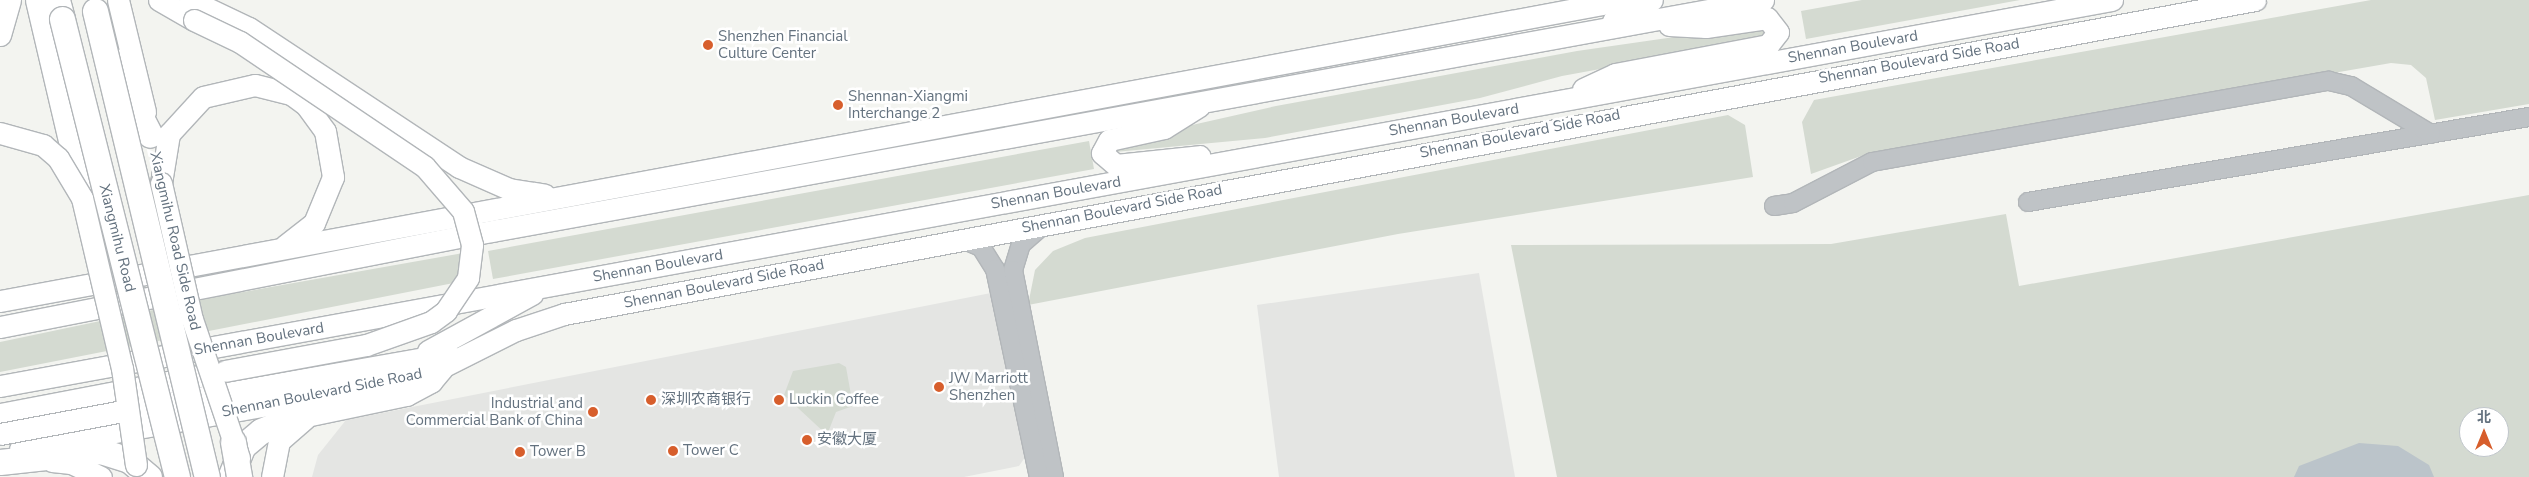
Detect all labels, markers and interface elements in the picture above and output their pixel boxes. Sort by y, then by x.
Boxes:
place label: Shenzhen Financial Culture Center [718,27,848,62]
street label: Shennan Boulevard [1787,27,1919,67]
street label: Shennan Boulevard Side Road [1817,34,2021,88]
marker: Shenzhen Financial Culture Center [702,39,714,51]
place label: Shennan-Xiangmi Interchange 2 [848,87,968,122]
marker: Shennan-Xiangmi Interchange 2 [832,99,844,111]
street label: Shennan Boulevard [1388,100,1520,140]
street label: Shennan Boulevard Side Road [1418,106,1622,162]
street label: Xiangmihu Road Side Road [146,150,204,332]
street label: Shennan Boulevard [990,173,1122,213]
street label: Shennan Boulevard Side Road [1020,181,1224,237]
street label: Xiangmihu Road [95,182,139,294]
street label: Shennan Boulevard [592,246,724,286]
street label: Shennan Boulevard Side Road [622,256,826,312]
street label: Shennan Boulevard [193,319,325,359]
street label: Shennan Boulevard Side Road [220,365,424,421]
place label: JW Marriott Shenzhen [949,369,1028,404]
marker: JW Marriott Shenzhen [933,381,945,393]
place label: 深圳农商银行 [661,391,751,409]
place label: Luckin Coffee [789,391,879,409]
place label: Industrial and Commercial Bank of China [406,394,583,429]
marker: 深圳农商银行 [645,394,657,406]
marker: Luckin Coffee [773,394,785,406]
marker: Industrial and Commercial Bank of China [587,406,599,418]
north arrow [2459,407,2509,457]
text: 北 [2477,408,2491,427]
place label: 安徽大厦 [817,431,877,449]
marker: 安徽大厦 [801,434,813,446]
place label: Tower C [683,442,739,460]
place label: Tower B [530,443,586,461]
marker: Tower C [667,445,679,457]
marker: Tower B [514,446,526,458]

